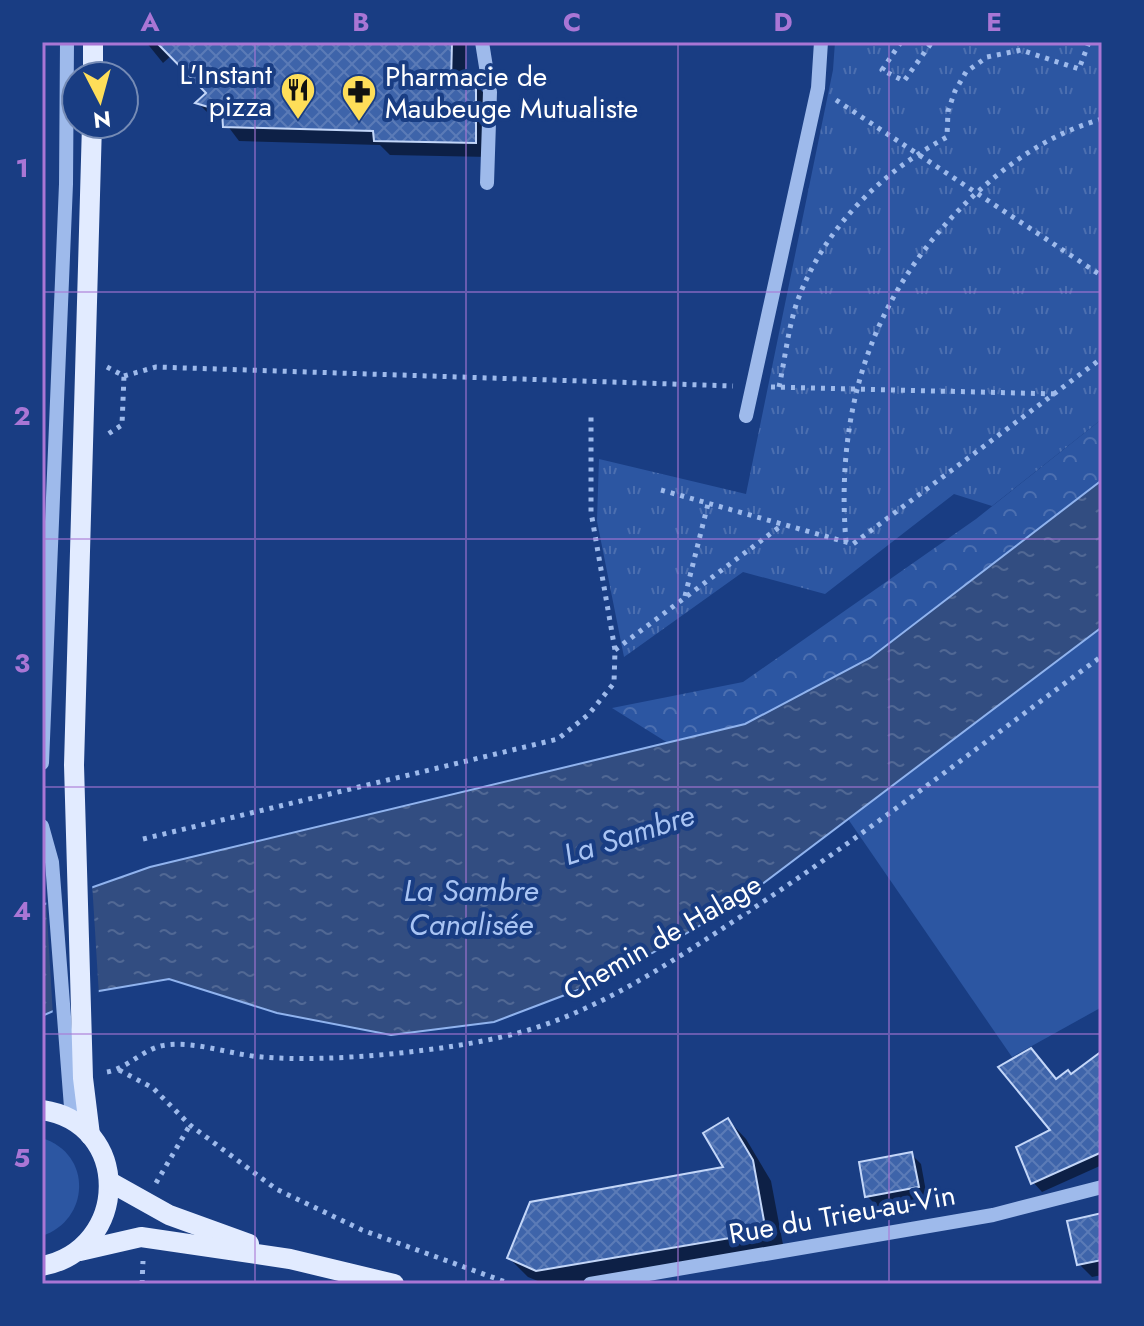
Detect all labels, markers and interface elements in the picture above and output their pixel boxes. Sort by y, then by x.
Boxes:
text: A [139,3,160,41]
text: B [352,3,370,41]
text: C [563,3,581,41]
text: D [773,3,793,41]
text: E [986,3,1002,41]
place label: L'Instant pizza [179,54,272,127]
place label: Pharmacie de Maubeuge Mutualiste [385,56,638,129]
north arrow [60,60,140,140]
restaurant icon: L'Instant pizza [279,71,317,121]
pharmacy icon: Pharmacie de Maubeuge Mutualiste [340,73,378,123]
text: N [92,103,112,137]
text: 1 [15,149,29,187]
text: 2 [13,397,31,435]
text: 3 [14,644,30,682]
water label: La Sambre [558,793,700,876]
street label: Chemin de Halage [555,864,769,1011]
water label: La Sambre Canalisée [403,869,539,946]
text: 4 [13,892,31,930]
text: 5 [14,1139,30,1177]
street label: Rue du Trieu-au-Vin [726,1174,959,1255]

